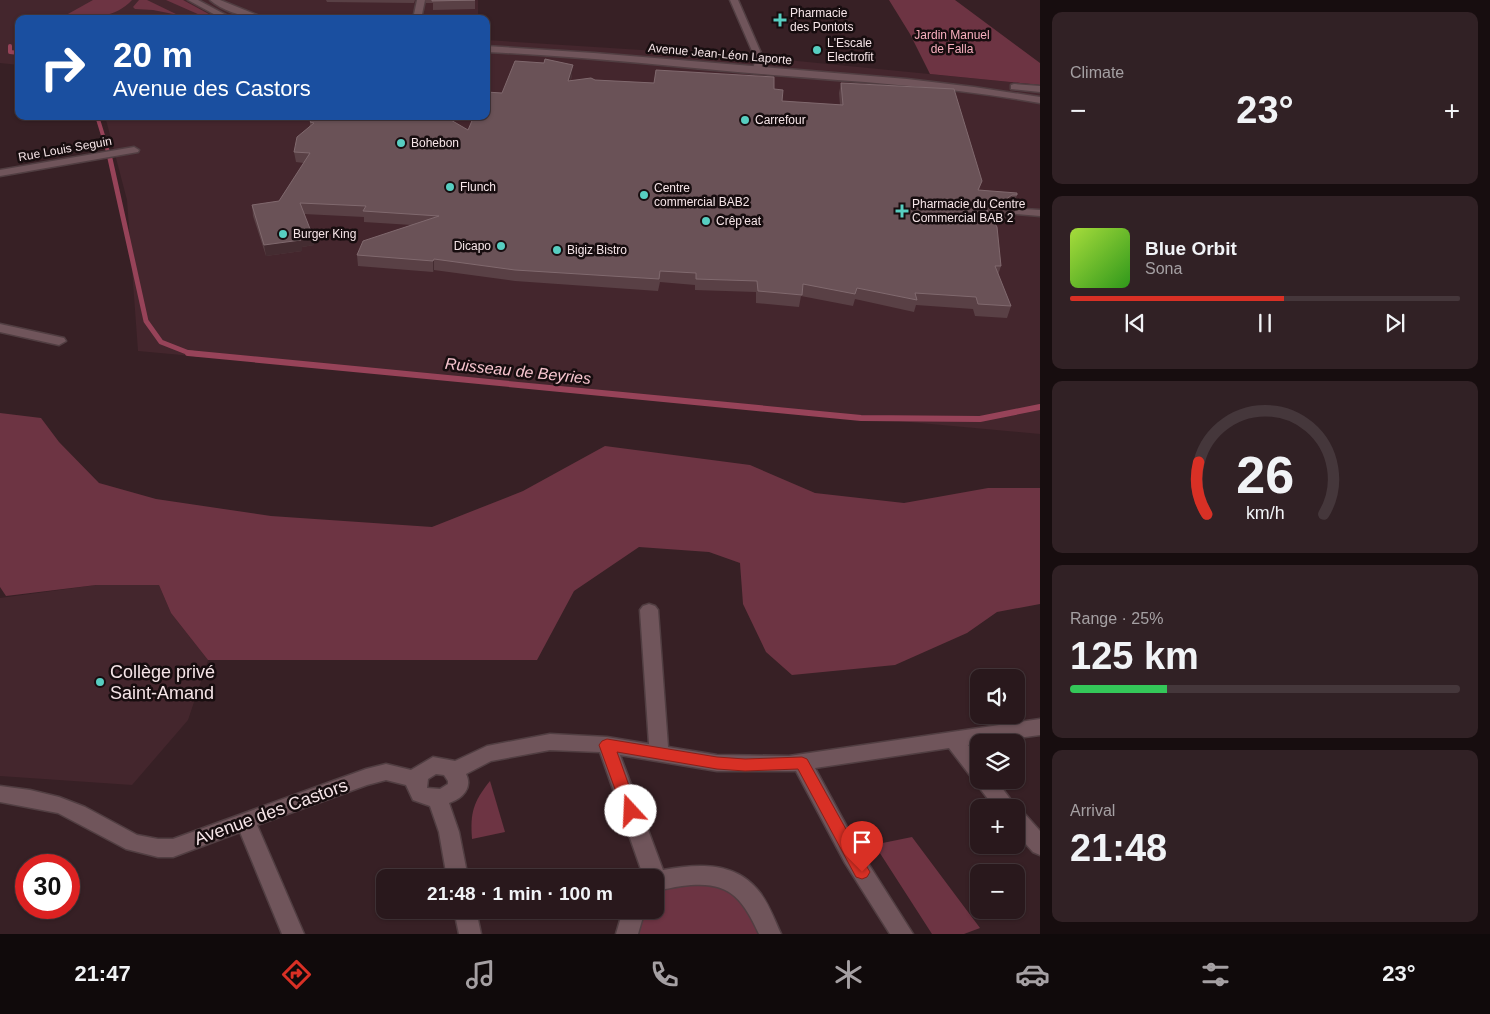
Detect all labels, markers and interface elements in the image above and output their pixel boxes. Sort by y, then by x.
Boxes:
place label: Pharmacie des Pontots [790,6,853,34]
marker: Pharmacie des Pontots [774,14,786,26]
park label: Jardin Manuel de Falla [914,28,990,56]
icon: right [30,35,95,100]
text: 20 m [113,35,193,74]
place label: L'Escale Electrofit [827,36,874,64]
street label: Avenue Jean-Léon Laporte [647,41,793,67]
marker: L'Escale Electrofit [811,44,823,56]
text: Climate [1070,64,1124,81]
text: Avenue des Castors [113,76,311,101]
text: 23° [1236,89,1294,131]
text: − [1070,95,1086,126]
text: + [1444,95,1460,126]
place label: Carrefour [755,113,806,127]
marker: Carrefour [739,114,751,126]
street label: Rue Louis Seguin [17,134,113,164]
place label: Bohebon [411,136,459,150]
marker: Bohebon [395,137,407,149]
place label: Flunch [460,180,496,194]
marker: Flunch [444,181,456,193]
place label: Centre commercial BAB2 [654,181,750,209]
marker: Centre commercial BAB2 [638,189,650,201]
place label: Pharmacie du Centre Commercial BAB 2 [912,197,1026,225]
marker: Pharmacie du Centre Commercial BAB 2 [896,205,908,217]
place label: Crêp'eat [716,214,762,228]
marker: Crêp'eat [700,215,712,227]
place label: Burger King [293,227,356,241]
marker: Burger King [277,228,289,240]
text: Blue Orbit [1145,238,1237,259]
place label: Dicapo [454,239,491,253]
marker: Dicapo [495,240,507,252]
place label: Bigiz Bistro [567,243,627,257]
marker: Bigiz Bistro [551,244,563,256]
text: Sona [1145,260,1182,277]
icon: previous [1121,309,1149,337]
icon: pause [1251,309,1279,337]
icon: next [1381,309,1409,337]
water label: Ruisseau de Beyries [444,355,592,387]
text: 26 [1236,446,1294,504]
text: km/h [1246,503,1284,523]
text: Range · 25% [1070,610,1163,627]
text: 125 km [1070,635,1199,677]
place label: Collège privé Saint-Amand [110,662,215,703]
map controls [970,669,1025,919]
button: sound [970,669,1025,724]
marker: Collège privé Saint-Amand [94,676,106,688]
button: layers [970,734,1025,789]
street label: Avenue des Castors [192,775,350,849]
position arrow [604,784,656,836]
button: + [970,799,1025,854]
text: Arrival [1070,802,1115,819]
pin [841,821,883,872]
text: 21:48 [1070,827,1167,869]
icon: arrive [848,828,876,856]
speed limit sign: 30 [15,854,80,919]
button: − [970,864,1025,919]
text: 21:48 · 1 min · 100 m [427,883,613,904]
icon: directions [279,957,314,992]
icon: music [463,957,498,992]
icon: phone [647,957,682,992]
icon: climate [831,957,866,992]
icon: car [1015,957,1050,992]
icon: filters [1198,957,1233,992]
text: 21:47 [74,961,131,986]
text: 23° [1382,961,1416,986]

